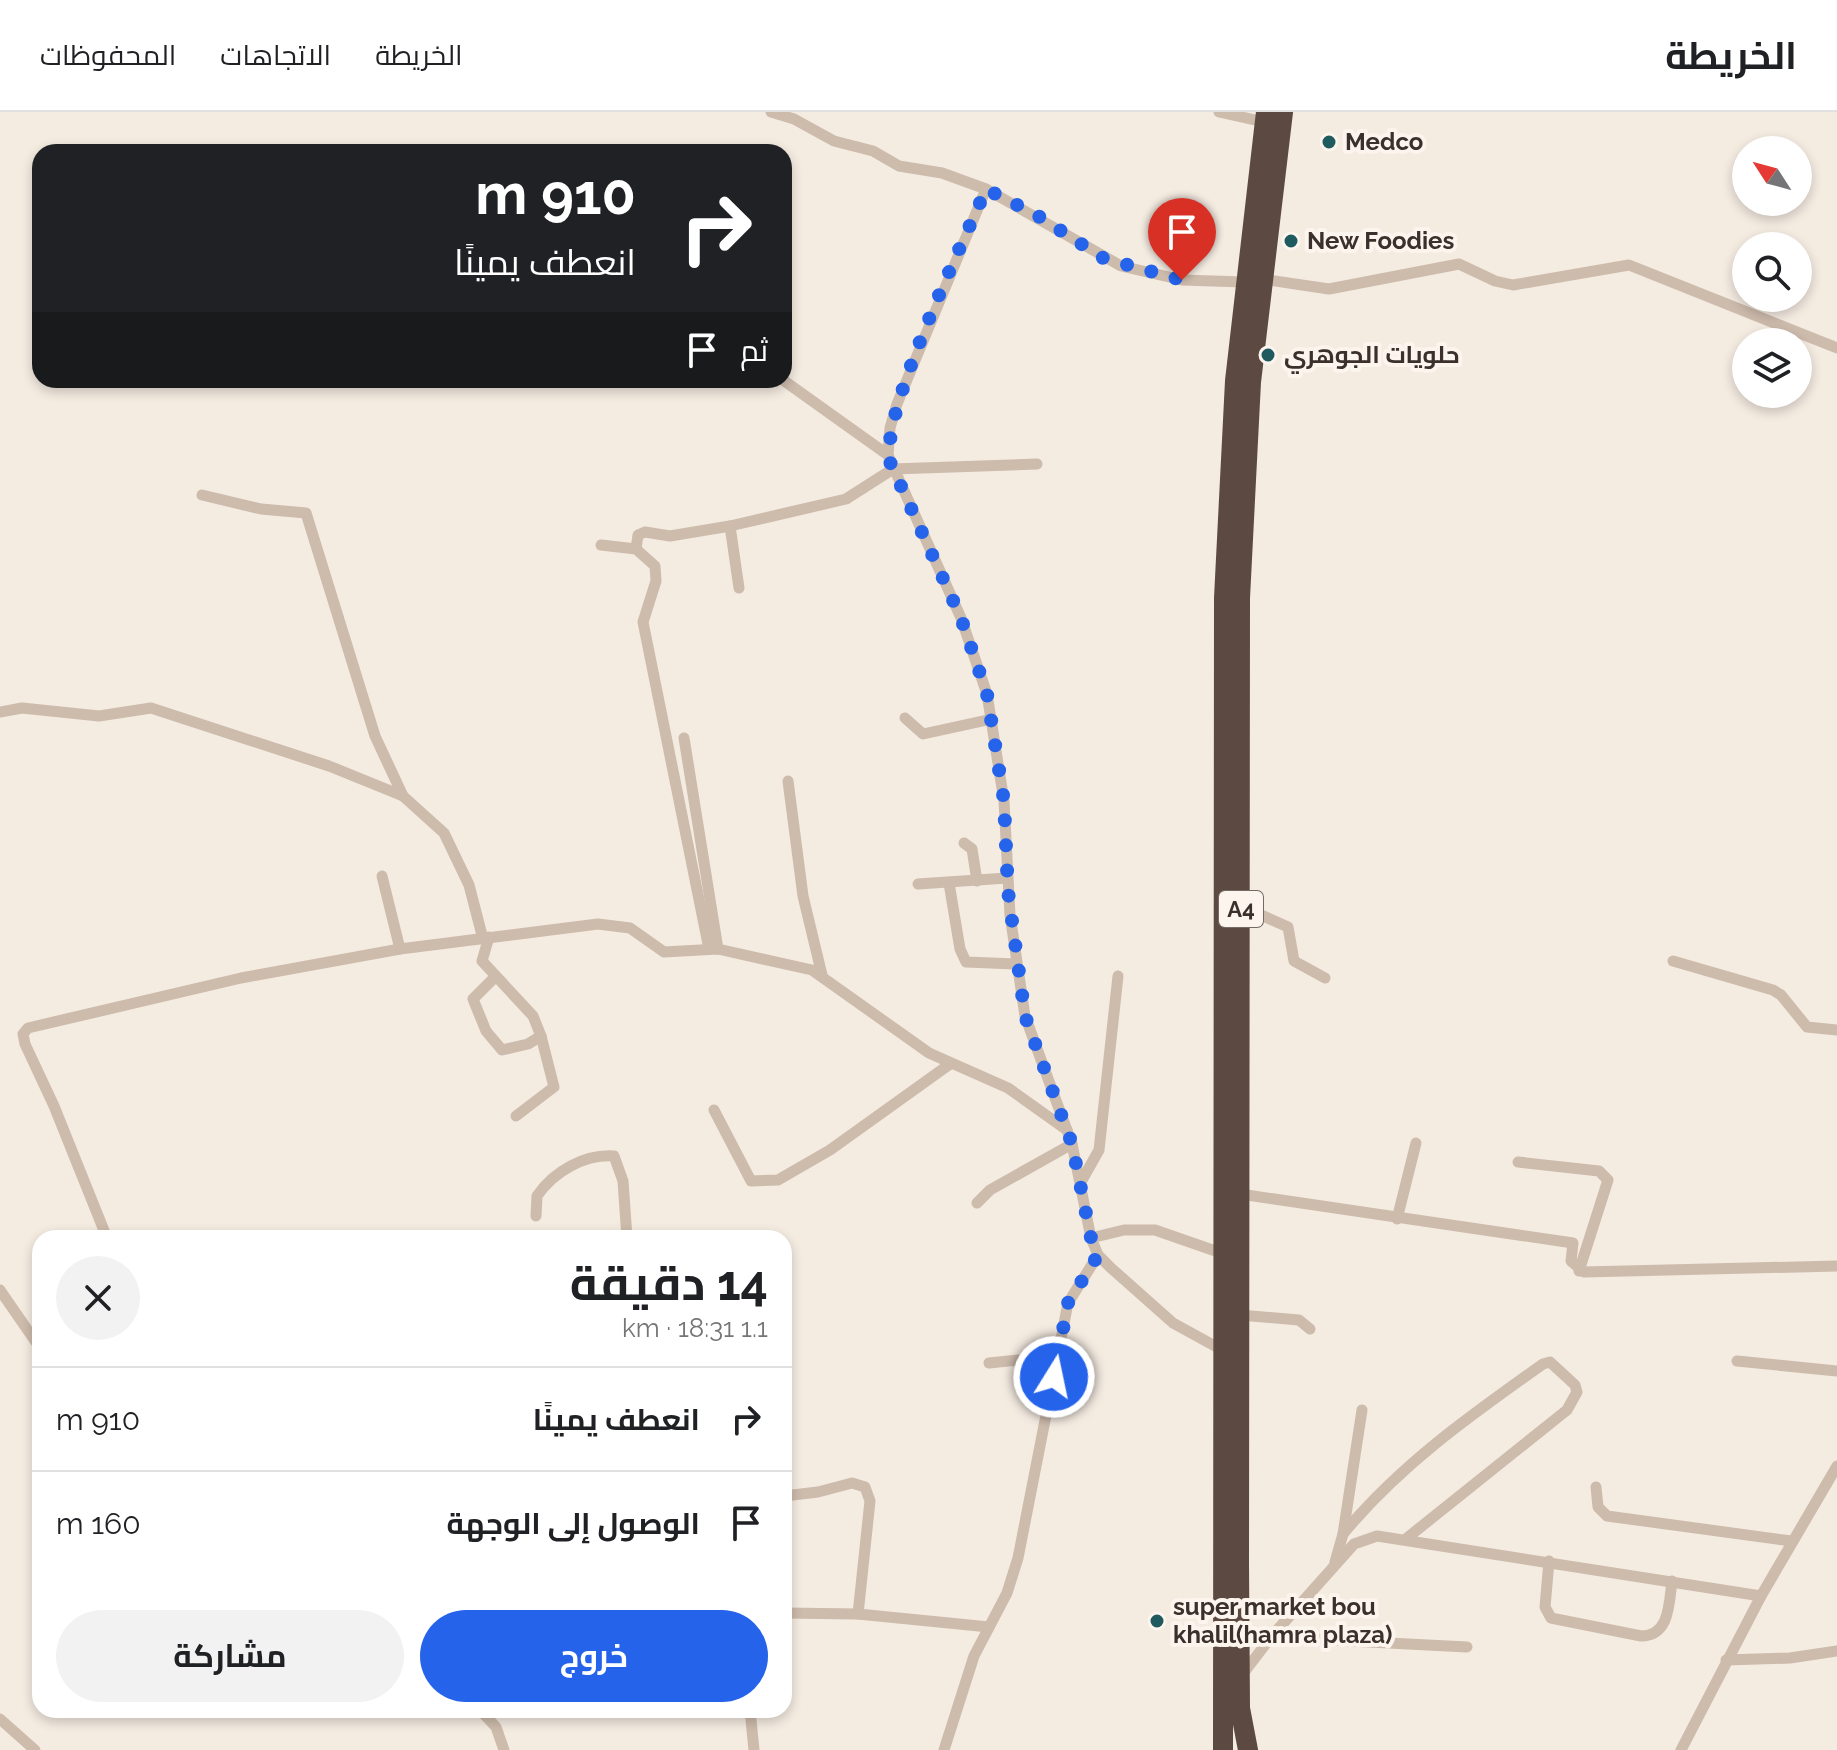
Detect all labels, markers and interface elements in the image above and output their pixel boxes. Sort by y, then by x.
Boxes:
text: الخريطة [1665,33,1797,78]
text: المحفوظات [40,39,176,72]
text: الاتجاهات [220,39,331,72]
text: الخريطة [375,39,463,72]
place label: Medco [1345,127,1423,156]
marker: Medco [1320,133,1338,151]
north arrow [1732,136,1812,216]
map controls [1732,136,1812,408]
text: 910 m [475,161,636,227]
icon: right [664,176,768,280]
pin [1148,198,1216,280]
icon: arrive [1160,210,1204,254]
place label: New Foodies [1307,226,1454,255]
marker: New Foodies [1282,232,1300,250]
button: search [1732,232,1812,312]
text: انعطف يمينًا [454,241,636,283]
icon: arrive [680,328,724,372]
button: layers [1732,328,1812,408]
text: ثم [740,333,768,368]
place label: حلويات الجوهري [1284,340,1460,374]
marker: حلويات الجوهري [1259,346,1277,364]
road number: A4 [1219,891,1263,927]
text: 14 دقيقة [570,1255,768,1311]
button: close [56,1256,140,1340]
text: 1.1 km · 18:31 [622,1313,768,1343]
position arrow [1012,1335,1096,1419]
icon: right [724,1397,768,1441]
text: 910 m [56,1402,140,1437]
text: انعطف يمينًا [533,1402,700,1437]
icon: arrive [724,1501,768,1545]
text: 160 m [56,1506,141,1541]
text: الوصول إلى الوجهة [447,1506,700,1541]
place label: super market bou khalil(hamra plaza) [1173,1592,1392,1649]
button: مشاركة [56,1610,404,1702]
button: خروج [420,1610,768,1702]
marker: super market bou khalil(hamra plaza) [1148,1612,1166,1630]

